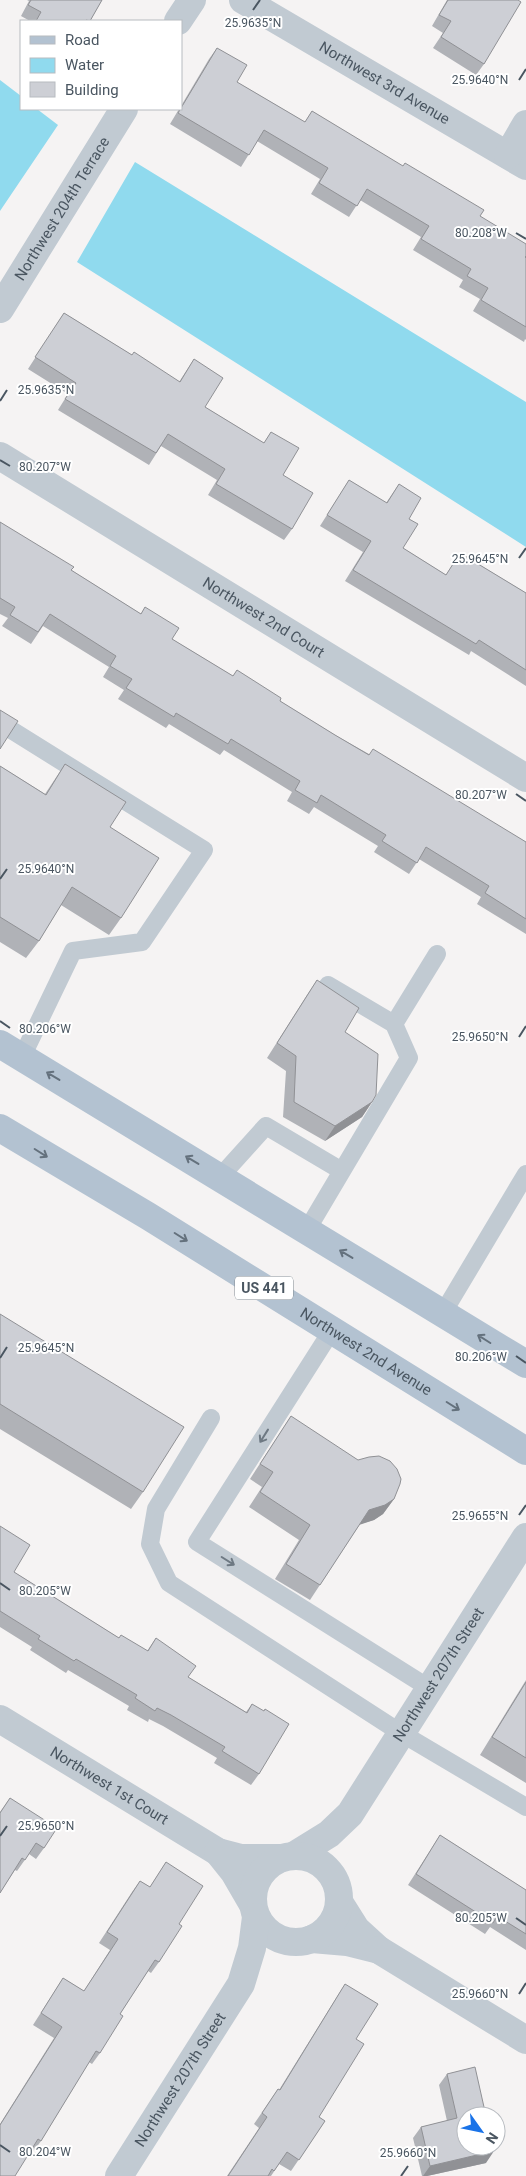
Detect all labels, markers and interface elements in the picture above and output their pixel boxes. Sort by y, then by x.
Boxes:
text: 25.9635°N [225,16,281,30]
legend [20,20,182,110]
text: Road [65,31,99,49]
street label: Northwest 3rd Avenue [316,38,453,128]
text: Water [65,56,104,74]
text: 25.9640°N [452,73,508,87]
text: Building [65,81,119,99]
street label: Northwest 204th Terrace [11,134,113,284]
text: 80.208°W [455,226,507,240]
text: 25.9635°N [18,383,74,397]
text: 80.207°W [19,460,71,474]
text: 25.9645°N [452,552,508,566]
street label: Northwest 2nd Court [199,573,328,661]
text: 80.207°W [455,788,507,802]
text: 25.9640°N [18,862,74,876]
text: 80.206°W [19,1022,71,1036]
text: 25.9650°N [452,1030,508,1044]
one-way arrow [47,1071,61,1081]
one-way arrow [34,1149,48,1159]
one-way arrow [186,1155,200,1165]
one-way arrow [173,1232,187,1242]
one-way arrow [339,1248,353,1259]
road number: US 441 [235,1276,293,1300]
street label: Northwest 2nd Avenue [297,1304,435,1399]
one-way arrow [478,1333,492,1343]
text: 25.9645°N [18,1341,74,1355]
text: 80.206°W [455,1350,507,1364]
one-way arrow [445,1401,459,1411]
one-way arrow [259,1428,269,1442]
text: 25.9655°N [452,1509,508,1523]
one-way arrow [221,1557,235,1567]
text: 80.205°W [19,1584,71,1598]
street label: Northwest 207th Street [389,1604,488,1745]
street label: Northwest 1st Court [47,1743,172,1829]
text: 25.9650°N [18,1819,74,1833]
text: 80.205°W [455,1911,507,1925]
text: 25.9660°N [452,1987,508,2001]
street label: Northwest 207th Street [131,2009,229,2150]
north arrow [456,2106,506,2156]
text: N [482,2130,501,2147]
text: 80.204°W [19,2145,71,2159]
text: 25.9660°N [380,2146,436,2160]

